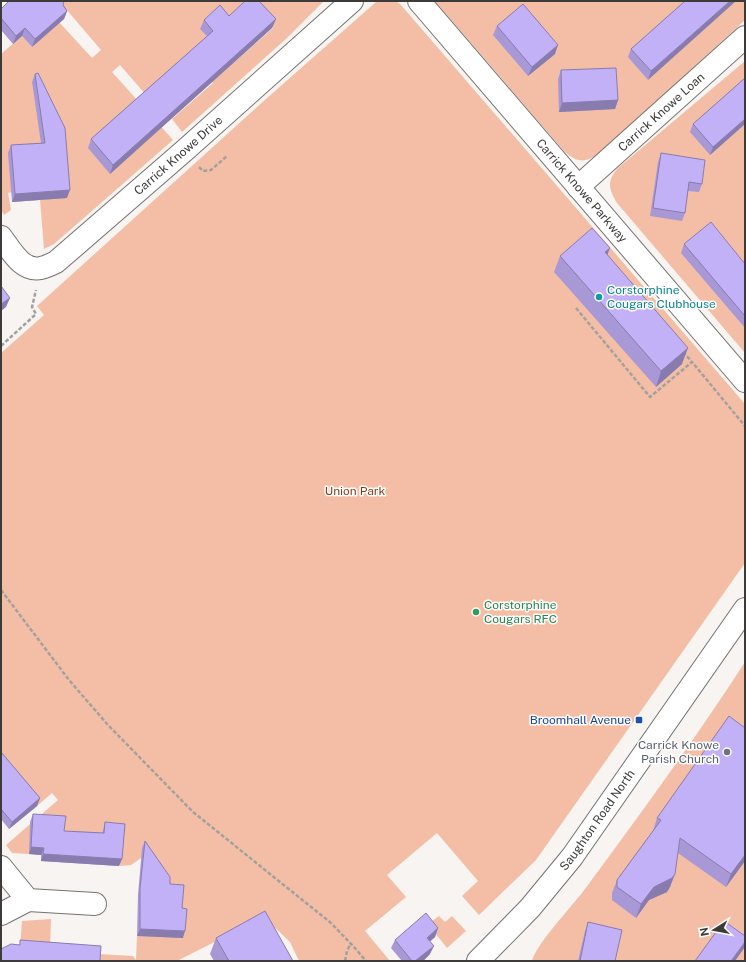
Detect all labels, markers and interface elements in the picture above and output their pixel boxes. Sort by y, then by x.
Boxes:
street label: Carrick Knowe Loan [615,70,707,154]
street label: Carrick Knowe Drive [131,113,225,198]
street label: Carrick Knowe Parkway [534,136,630,246]
place label: Corstorphine Cougars Clubhouse [607,283,716,311]
marker: Corstorphine Cougars Clubhouse [594,292,604,302]
park label: Union Park [325,484,386,498]
place label: Corstorphine Cougars RFC [484,598,557,626]
marker: Corstorphine Cougars RFC [471,607,481,617]
place label: Broomhall Avenue [530,713,631,727]
marker: Broomhall Avenue [634,715,644,725]
place label: Carrick Knowe Parish Church [638,738,719,766]
marker: Carrick Knowe Parish Church [722,747,732,757]
street label: Saughton Road North [557,767,638,873]
north arrow [694,910,734,950]
text: N [697,927,711,937]

